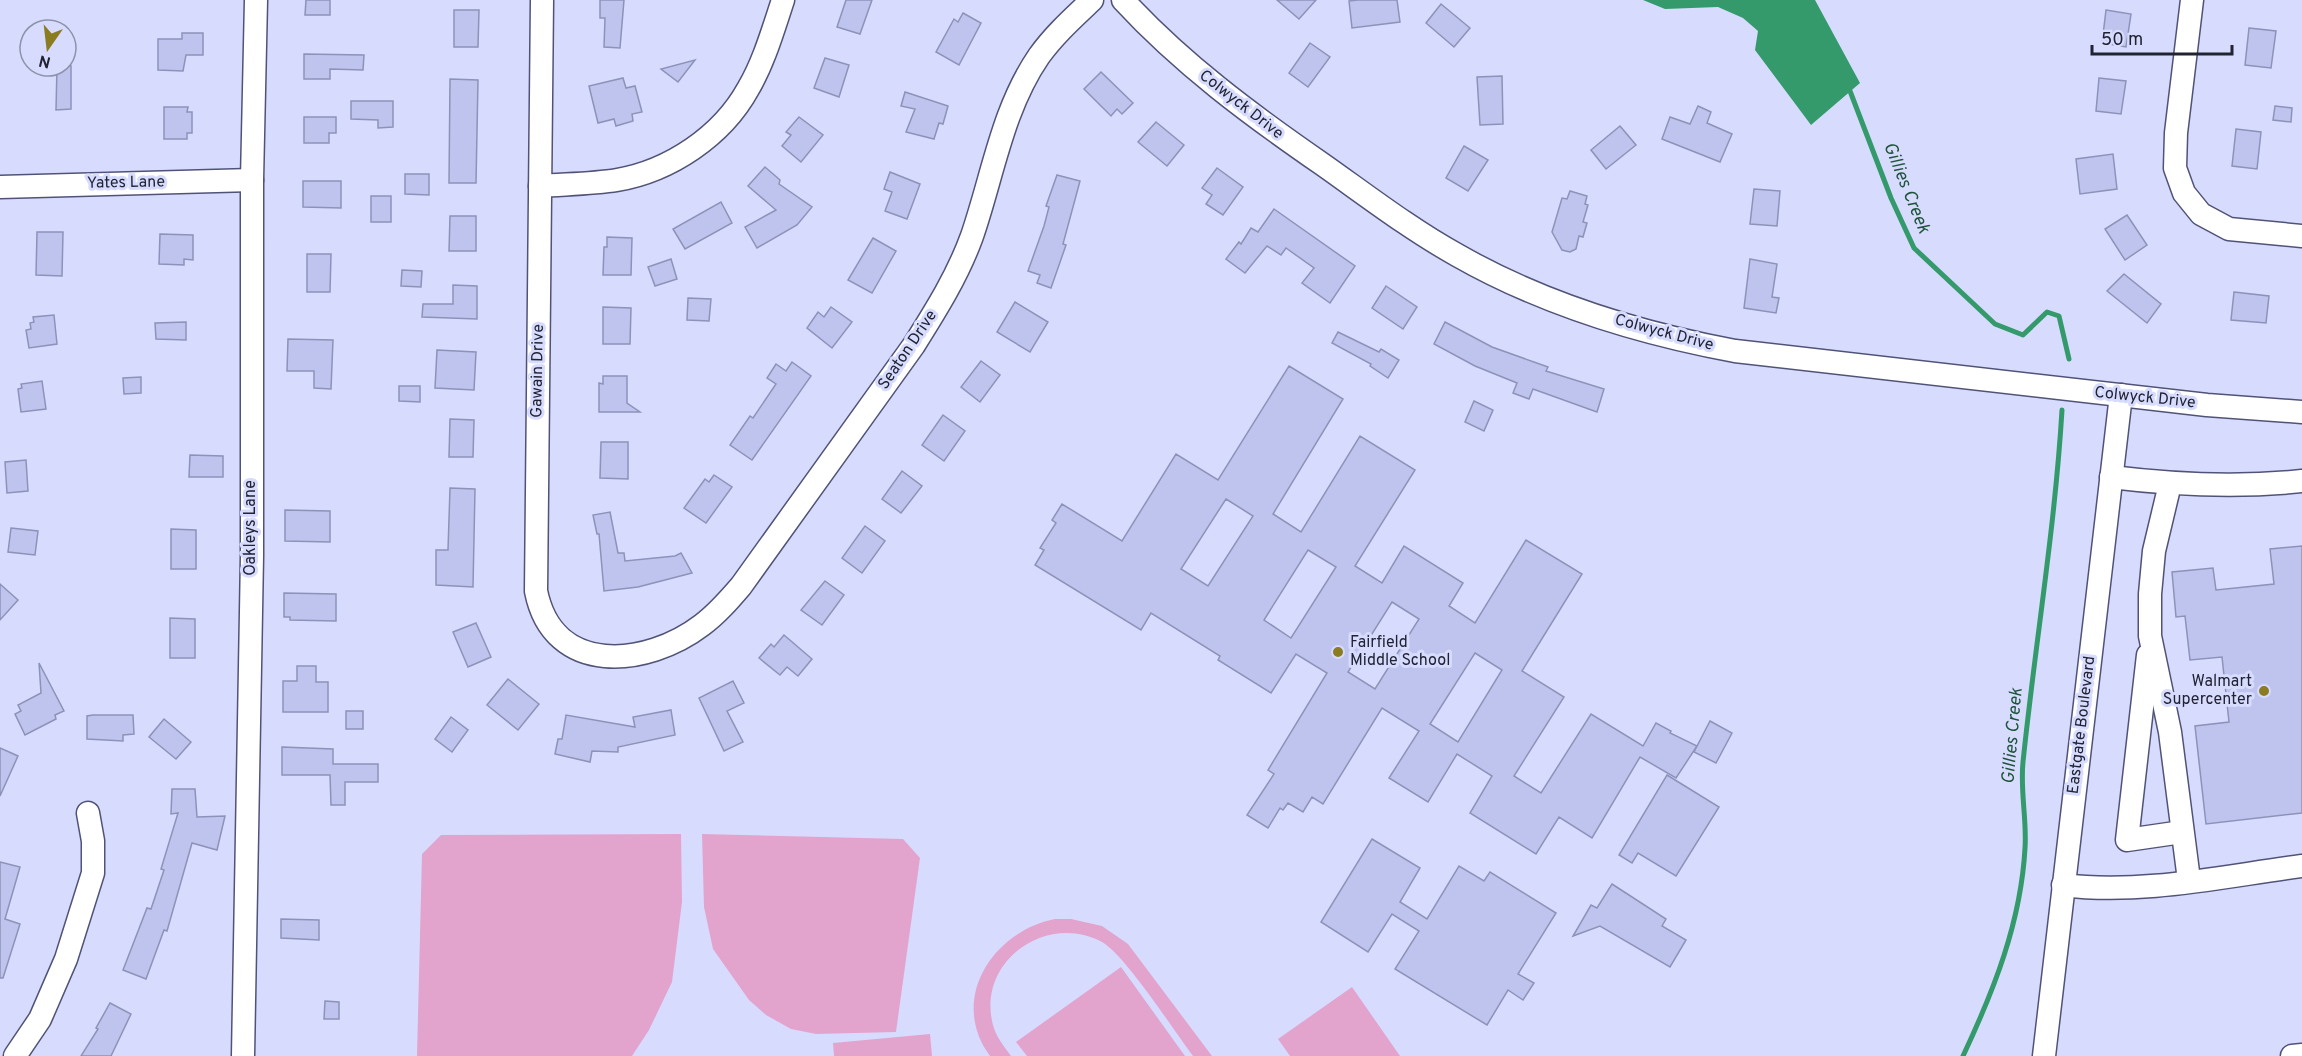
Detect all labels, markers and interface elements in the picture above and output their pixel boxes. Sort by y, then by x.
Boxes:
north arrow [18,18,78,78]
scale bar [2092,18,2232,56]
text: 50 m [2101,29,2143,52]
text: N [37,50,53,72]
street label: Colwyck Drive [1195,66,1287,144]
water label: Gillies Creek [1877,139,1935,238]
street label: Yates Lane [87,172,165,194]
street label: Seaton Drive [874,307,942,393]
street label: Colwyck Drive [1612,310,1716,356]
street label: Gawain Drive [527,324,549,418]
street label: Colwyck Drive [2093,383,2197,413]
street label: Oakleys Lane [241,480,261,576]
place label: Fairfield Middle School [1350,633,1450,671]
marker: Fairfield Middle School [1331,645,1345,659]
street label: Eastgate Boulevard [2064,655,2100,795]
place label: Walmart Supercenter [2163,672,2252,710]
marker: Walmart Supercenter [2257,684,2271,698]
water label: Gillies Creek [1997,686,2029,785]

